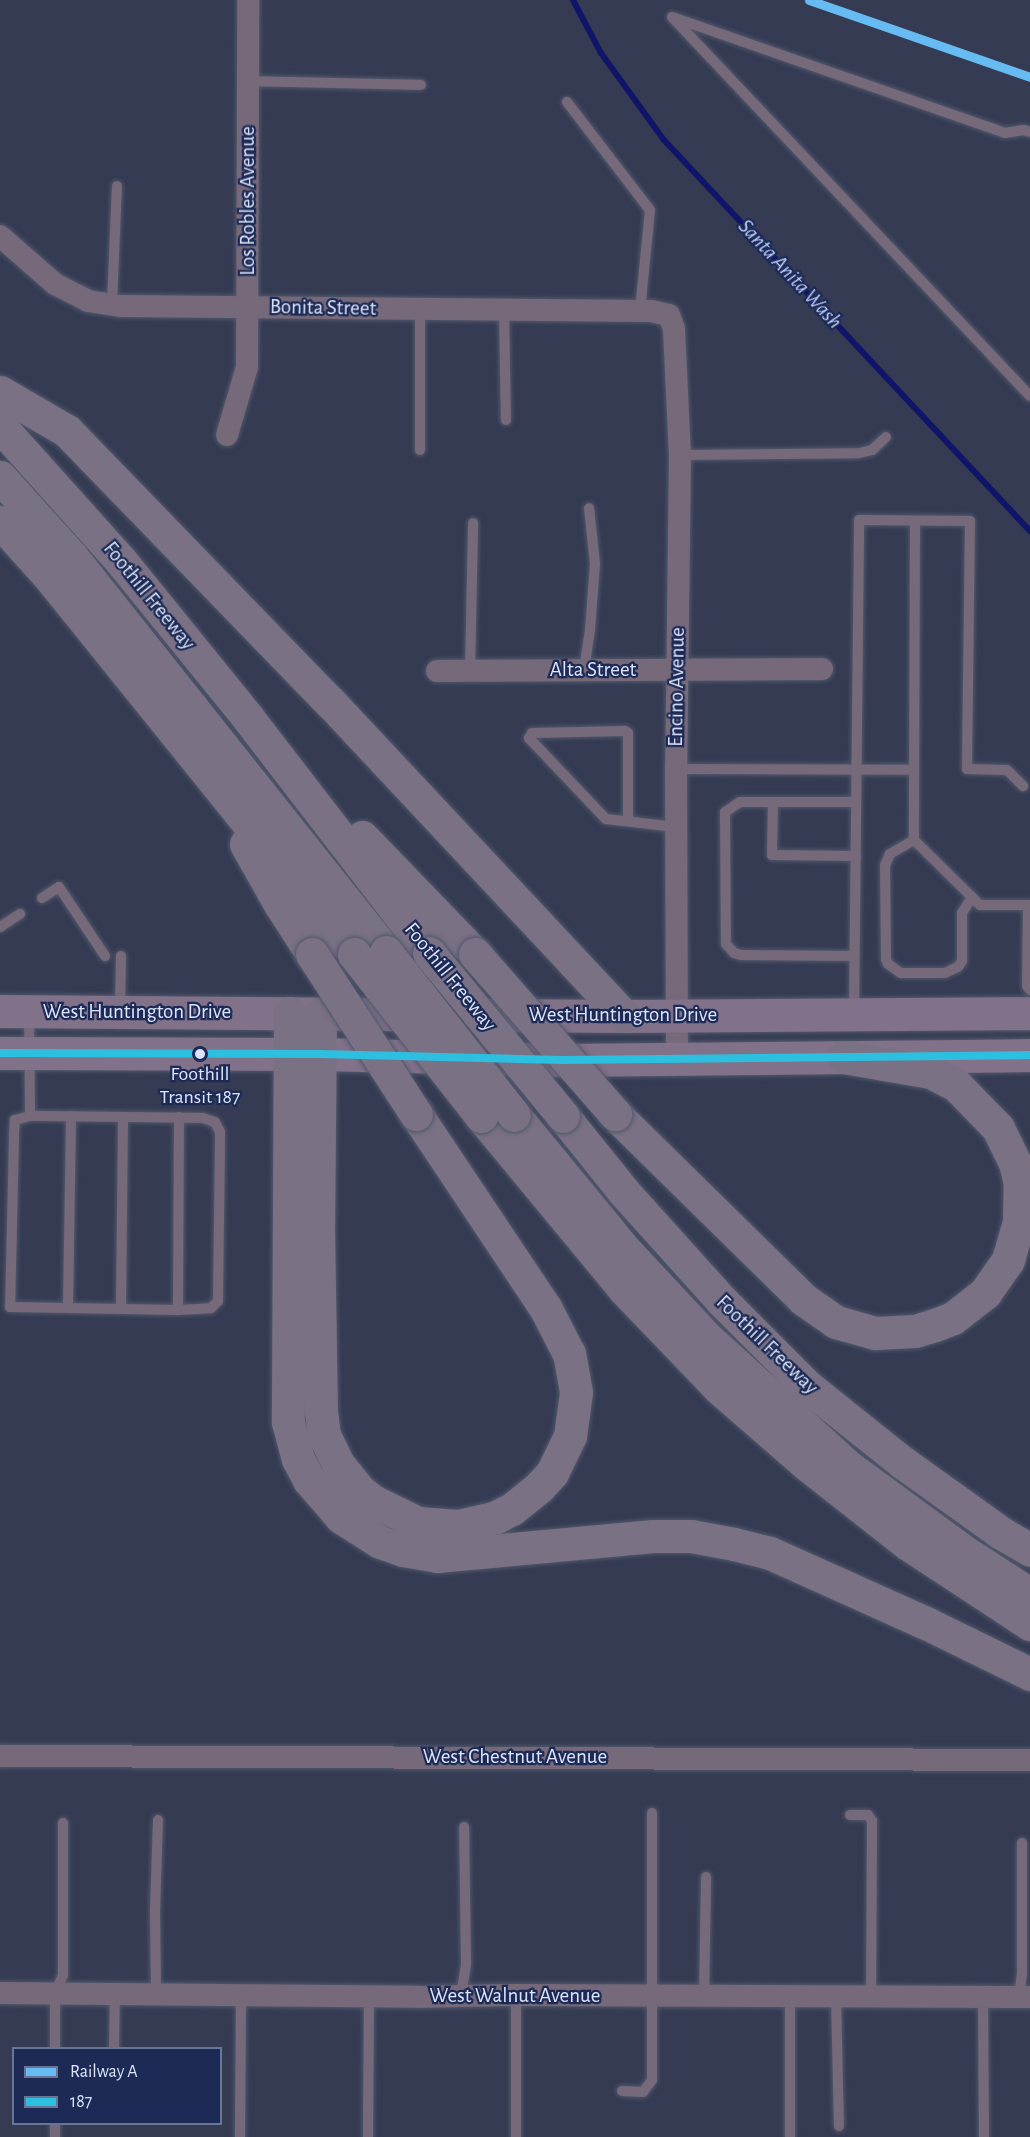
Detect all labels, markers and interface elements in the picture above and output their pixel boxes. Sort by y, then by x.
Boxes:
street label: Los Robles Avenue [235,126,261,276]
water label: Santa Anita Wash [732,214,848,334]
street label: Bonita Street [270,294,376,322]
street label: Foothill Freeway [98,537,200,655]
street label: Encino Avenue [663,627,691,747]
street label: Alta Street [550,657,636,683]
street label: Foothill Freeway [399,918,501,1036]
street label: West Huntington Drive [43,999,231,1025]
street label: West Huntington Drive [529,1002,717,1028]
marker: Foothill Transit 187 [194,1048,206,1060]
place label: Foothill Transit 187 [160,1063,240,1110]
street label: Foothill Freeway [711,1290,823,1400]
street label: West Chestnut Avenue [423,1744,607,1770]
street label: West Walnut Avenue [430,1983,600,2009]
legend [12,2047,222,2125]
text: Railway A [70,2063,138,2081]
text: 187 [70,2093,92,2111]

